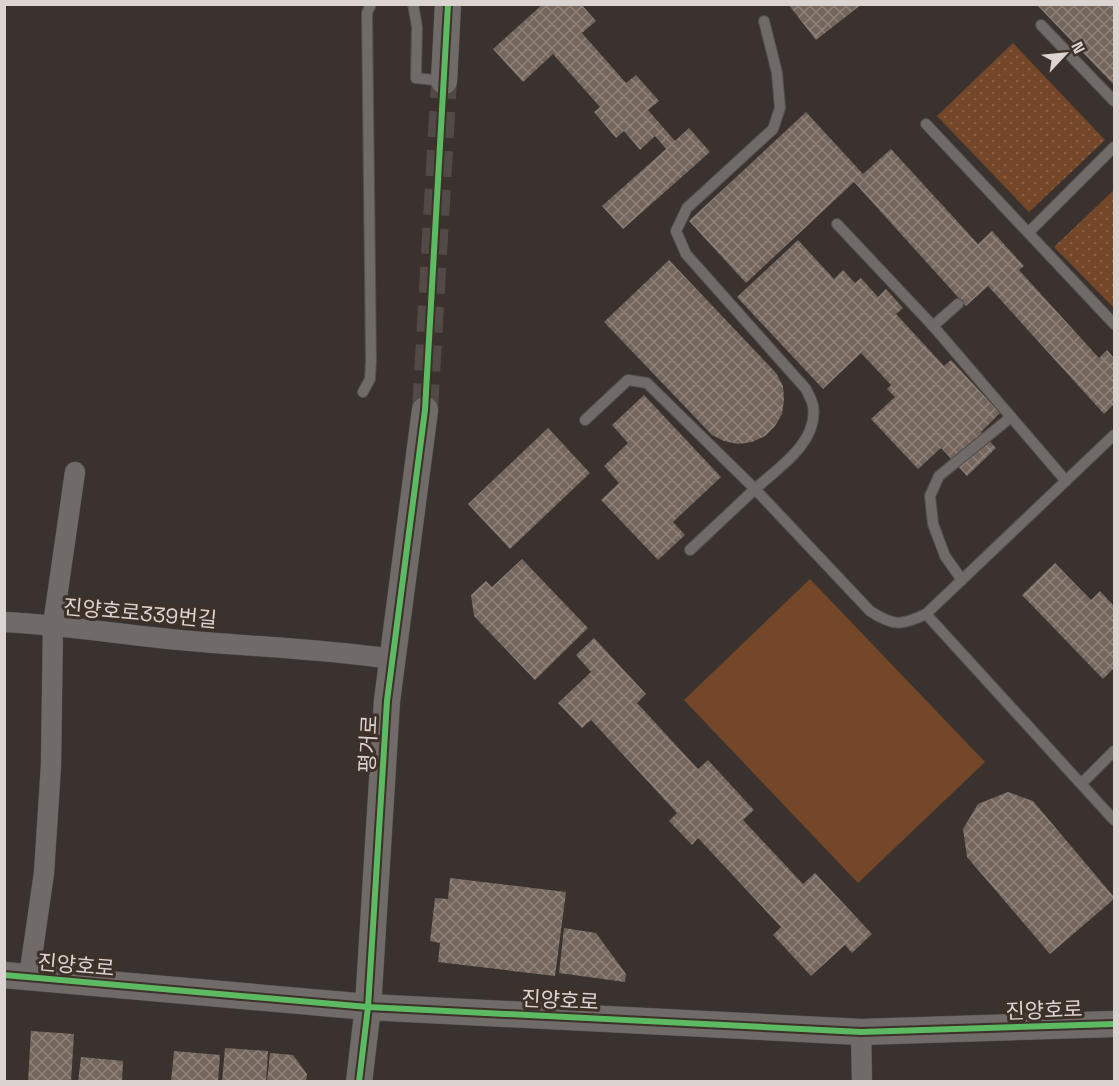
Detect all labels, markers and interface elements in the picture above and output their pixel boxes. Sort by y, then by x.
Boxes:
north arrow [1035,24,1095,84]
text: N [1066,38,1090,57]
street label: 진양호로339번길 [62,593,218,633]
street label: 평거로 [353,714,383,774]
street label: 진양호로 [36,948,116,982]
street label: 진양호로 [521,984,599,1016]
street label: 진양호로 [1005,995,1083,1025]

